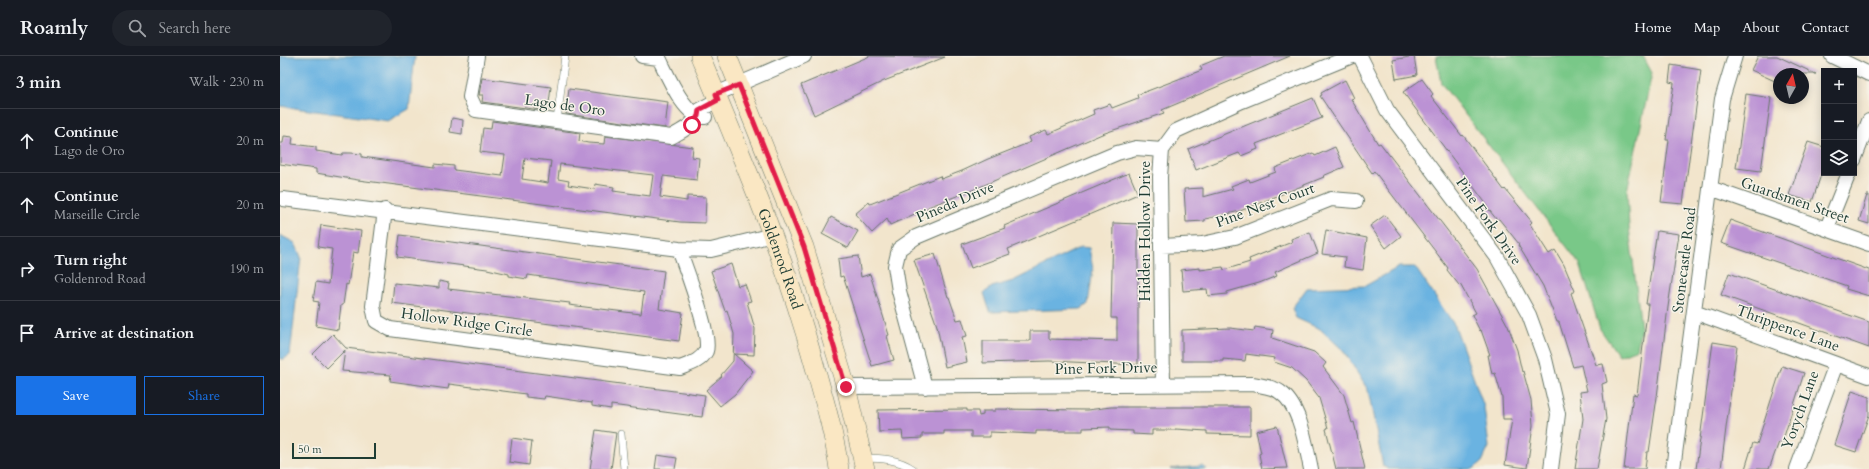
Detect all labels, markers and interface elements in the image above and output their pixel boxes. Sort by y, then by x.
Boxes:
search box [112,10,392,46]
text: Roamly [20,15,88,41]
icon: search [126,17,148,39]
text: Search here [158,18,231,38]
text: Home [1634,18,1672,37]
text: Map [1694,18,1720,37]
text: About [1742,18,1779,37]
text: Contact [1801,18,1849,37]
north arrow [1773,68,1809,104]
map controls [1821,68,1857,176]
button: + [1821,68,1857,104]
text: 3 min [16,71,61,94]
text: Walk · 230 m [189,73,264,91]
street label: Lago de Oro [523,89,607,121]
button: − [1821,104,1857,140]
route start [683,116,701,134]
text: Continue [54,122,119,142]
icon: ahead [16,130,38,152]
text: 20 m [236,132,264,150]
button: layers [1821,140,1857,176]
text: Lago de Oro [54,142,125,160]
street label: Hidden Hollow Drive [1135,160,1155,301]
street label: Guardsmen Street [1738,172,1852,228]
street label: Pine Fork Drive [1451,173,1527,269]
street label: Pineda Drive [913,176,997,227]
street label: Pine Nest Court [1213,178,1317,232]
text: Continue [54,186,119,206]
icon: ahead [16,194,38,216]
text: 20 m [236,196,264,214]
street label: Goldenrod Road [753,205,807,312]
text: Marseille Circle [54,206,140,224]
street label: Stonecastle Road [1668,206,1700,314]
text: Turn right [54,250,127,270]
icon: right [16,258,38,280]
text: 190 m [230,260,264,278]
text: Goldenrod Road [54,270,146,288]
street label: Thrippence Lane [1733,300,1843,356]
street label: Hollow Ridge Circle [400,303,534,341]
icon: arrive [16,322,38,344]
text: Arrive at destination [54,323,194,343]
street label: Pine Fork Drive [1054,357,1158,379]
street label: Yorych Lane [1776,368,1824,452]
button: Save [16,376,136,415]
button: Share [144,376,264,415]
route end [837,378,855,396]
scale bar [292,441,376,460]
text: 50 m [298,442,322,457]

